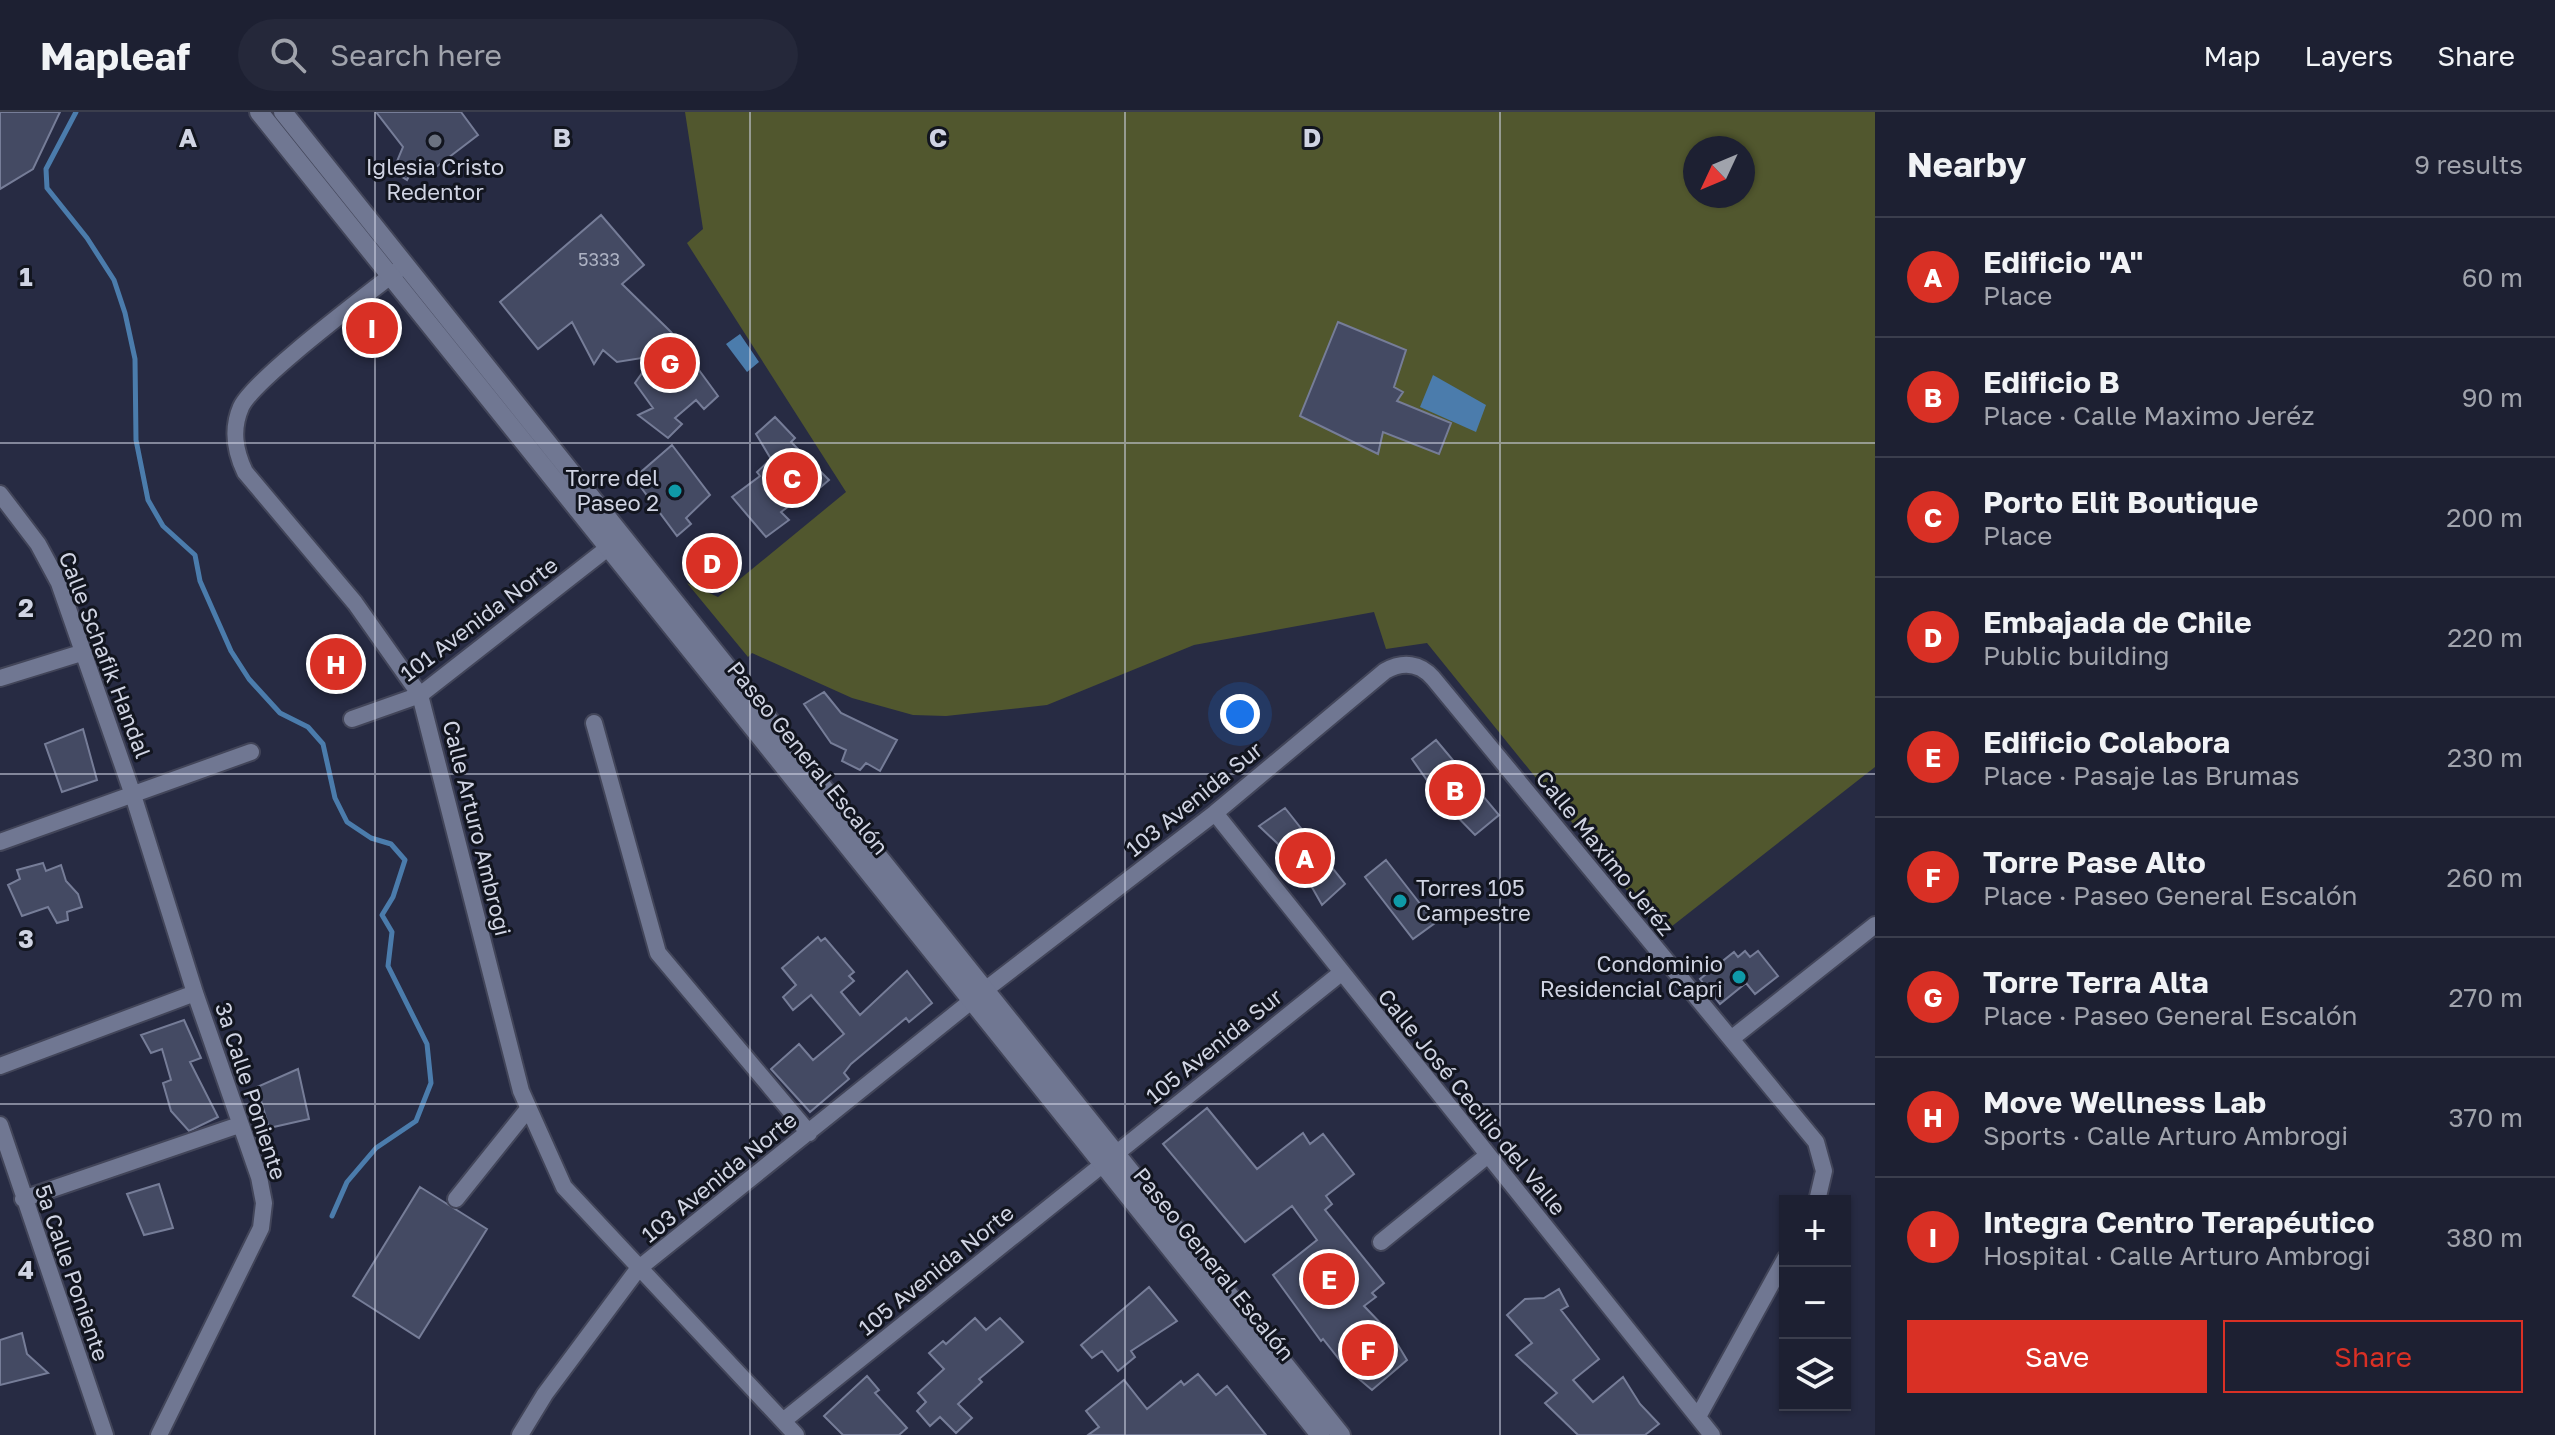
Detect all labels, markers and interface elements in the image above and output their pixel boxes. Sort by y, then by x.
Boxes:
search box [238,19,798,91]
text: Mapleaf [40,33,190,78]
icon: search [266,33,310,77]
text: Search here [330,37,502,73]
text: Map [2203,39,2261,72]
text: Layers [2305,39,2393,72]
text: Share [2437,39,2515,72]
text: A [179,122,198,153]
text: B [553,122,571,153]
text: C [929,122,947,153]
text: D [1303,122,1321,153]
marker: Iglesia Cristo Redentor [426,132,444,150]
north arrow [1683,136,1755,208]
text: Nearby [1907,144,2027,184]
text: 9 results [2414,149,2523,180]
place label: Iglesia Cristo Redentor [366,153,504,205]
text: Edificio "A" [1983,244,2143,280]
house number: 5333 [578,248,620,270]
text: 1 [19,261,33,292]
text: A [1924,262,1942,293]
text: 60 m [2462,262,2523,293]
text: Place [1983,280,2052,311]
pin: I [346,298,398,358]
pin: G [644,333,696,393]
text: Edificio B [1983,364,2120,400]
text: B [1924,382,1942,413]
text: 90 m [2462,382,2523,413]
text: Place · Calle Maximo Jeréz [1983,400,2315,431]
pin: C [766,448,818,508]
place label: Torre del Paseo 2 [566,464,659,516]
marker: Torre del Paseo 2 [666,482,684,500]
text: Porto Elit Boutique [1983,484,2258,520]
text: C [1924,502,1942,533]
text: 200 m [2446,502,2523,533]
text: Place [1983,520,2052,551]
pin: D [686,533,738,593]
street label: Calle Schafik Handal [54,548,157,762]
street label: 101 Avenida Norte [395,551,563,687]
text: 2 [18,592,34,623]
text: Embajada de Chile [1983,604,2252,640]
text: D [1924,622,1942,653]
text: 220 m [2447,622,2523,653]
pin: H [310,634,362,694]
text: Public building [1983,640,2169,671]
street label: Paseo General Escalón [722,656,895,860]
your location [1220,694,1260,734]
street label: Calle Arturo Ambrogi [438,717,517,938]
text: Edificio Colabora [1983,724,2230,760]
street label: 103 Avenida Sur [1120,735,1268,862]
text: E [1925,742,1941,773]
text: 230 m [2447,742,2523,773]
pin: B [1429,760,1481,820]
text: Place · Pasaje las Brumas [1983,760,2300,791]
street label: Calle Maximo Jeréz [1531,765,1680,941]
pin: A [1279,828,1331,888]
text: Torre Pase Alto [1983,844,2206,880]
text: F [1925,862,1941,893]
text: 260 m [2447,862,2523,893]
place label: Torres 105 Campestre [1416,874,1531,926]
text: Place · Paseo General Escalón [1983,880,2358,911]
marker: Torres 105 Campestre [1391,892,1409,910]
text: 3 [18,923,34,954]
place label: Condominio Residencial Capri [1540,950,1723,1002]
text: Torre Terra Alta [1983,964,2209,1000]
marker: Condominio Residencial Capri [1730,968,1748,986]
street label: 105 Avenida Sur [1140,982,1288,1109]
text: G [1923,982,1943,1013]
text: 270 m [2449,982,2523,1013]
street label: Calle José Cecilio del Valle [1373,983,1572,1220]
street label: 3a Calle Poniente [210,999,293,1183]
text: Place · Paseo General Escalón [1983,1000,2358,1031]
text: Move Wellness Lab [1983,1084,2266,1120]
text: H [1923,1102,1943,1133]
text: 370 m [2448,1102,2523,1133]
street label: 103 Avenida Norte [636,1106,802,1248]
text: Sports · Calle Arturo Ambrogi [1983,1120,2348,1151]
street label: Paseo General Escalón [1128,1162,1301,1366]
street label: 5a Calle Poniente [30,1181,115,1365]
map controls [1779,1195,1851,1411]
button: + [1779,1195,1851,1267]
street label: 105 Avenida Norte [853,1199,1019,1341]
text: Integra Centro Terapéutico [1983,1204,2374,1240]
text: I [1929,1222,1937,1253]
text: 380 m [2446,1222,2523,1253]
text: Hospital · Calle Arturo Ambrogi [1983,1240,2371,1271]
pin: E [1303,1249,1355,1309]
text: 4 [18,1254,34,1285]
button: − [1779,1267,1851,1339]
pin: F [1342,1320,1394,1380]
button: Save [1907,1320,2207,1393]
button: Share [2223,1320,2523,1393]
button: layers [1779,1339,1851,1411]

